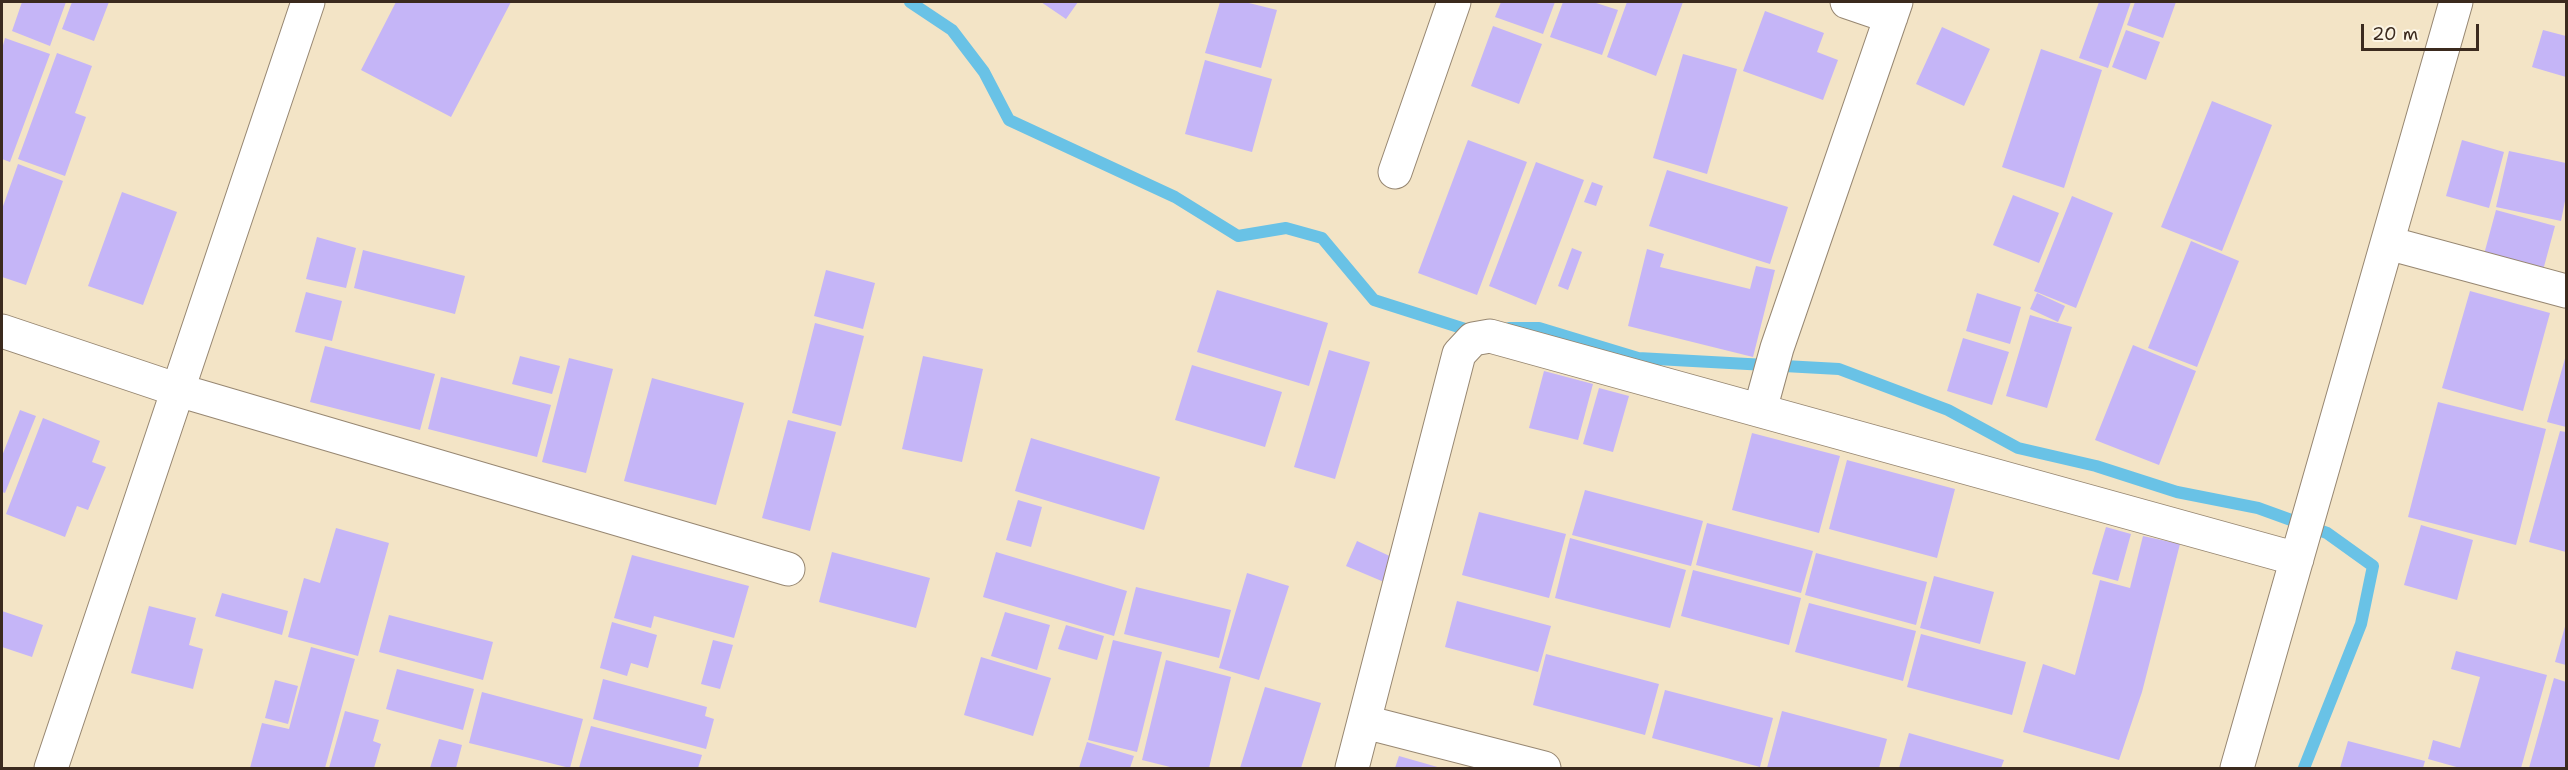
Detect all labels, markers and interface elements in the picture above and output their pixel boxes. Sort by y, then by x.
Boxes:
scale bar [2364,12,2482,50]
text: 20 m [2372,22,2418,46]

